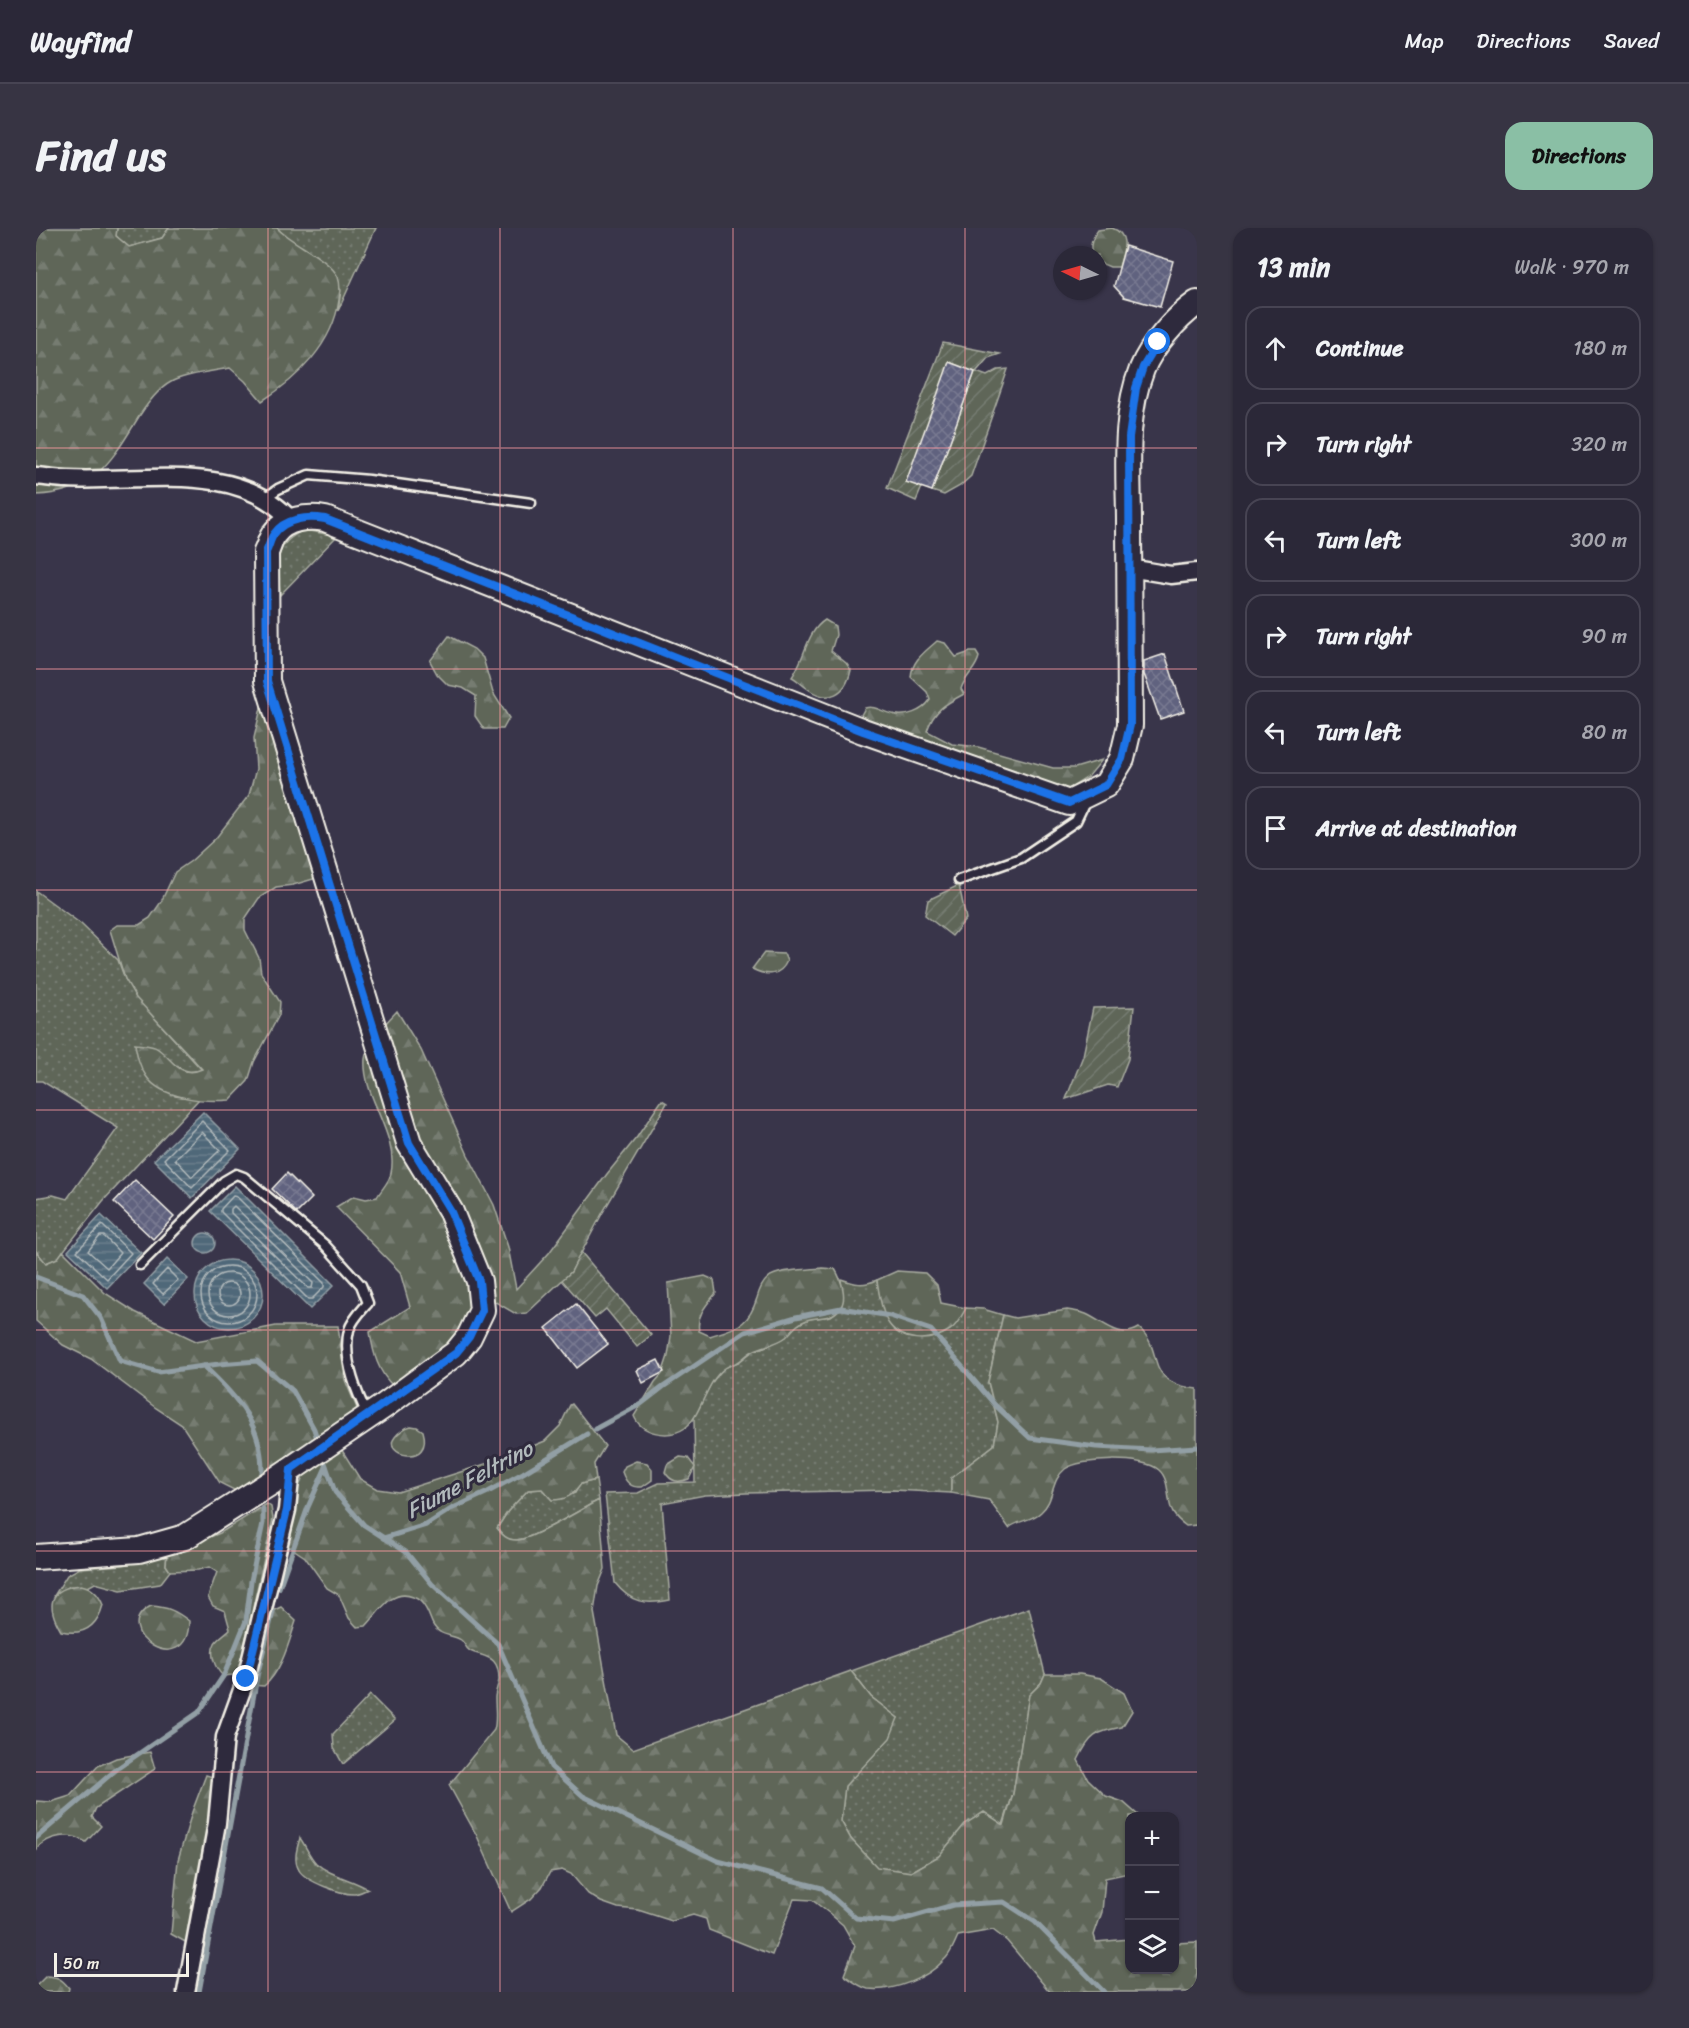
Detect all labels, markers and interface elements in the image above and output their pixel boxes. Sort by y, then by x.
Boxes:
text: Wayfind [30,17,131,66]
text: Map [1405,22,1443,60]
text: Directions [1476,22,1571,60]
text: Saved [1604,22,1659,60]
text: Find us [36,119,166,193]
button: Directions [1505,122,1653,190]
text: 13 min [1257,244,1330,290]
north arrow [1053,246,1107,300]
text: Walk · 970 m [1515,250,1629,285]
route start [1144,328,1170,354]
text: Continue [1316,329,1404,368]
text: 180 m [1573,331,1627,366]
icon: ahead [1259,332,1292,365]
text: Turn right [1316,425,1411,464]
text: 320 m [1571,427,1627,462]
icon: right [1259,428,1292,461]
text: Turn left [1316,521,1401,560]
text: 300 m [1570,523,1627,558]
icon: left [1259,524,1292,557]
text: Turn right [1316,617,1411,656]
text: 90 m [1582,619,1627,654]
icon: right [1259,620,1292,653]
text: Turn left [1316,713,1401,752]
text: 80 m [1582,715,1627,750]
icon: left [1259,716,1292,749]
text: Arrive at destination [1316,809,1517,848]
icon: arrive [1259,812,1292,845]
water label: Fiume Feltrino [399,1429,542,1529]
route end [232,1665,258,1691]
map controls [1125,1812,1179,1974]
button: + [1125,1812,1179,1866]
button: − [1125,1866,1179,1920]
button: layers [1125,1920,1179,1974]
text: 50 m [63,1949,99,1978]
scale bar [54,1950,189,1978]

